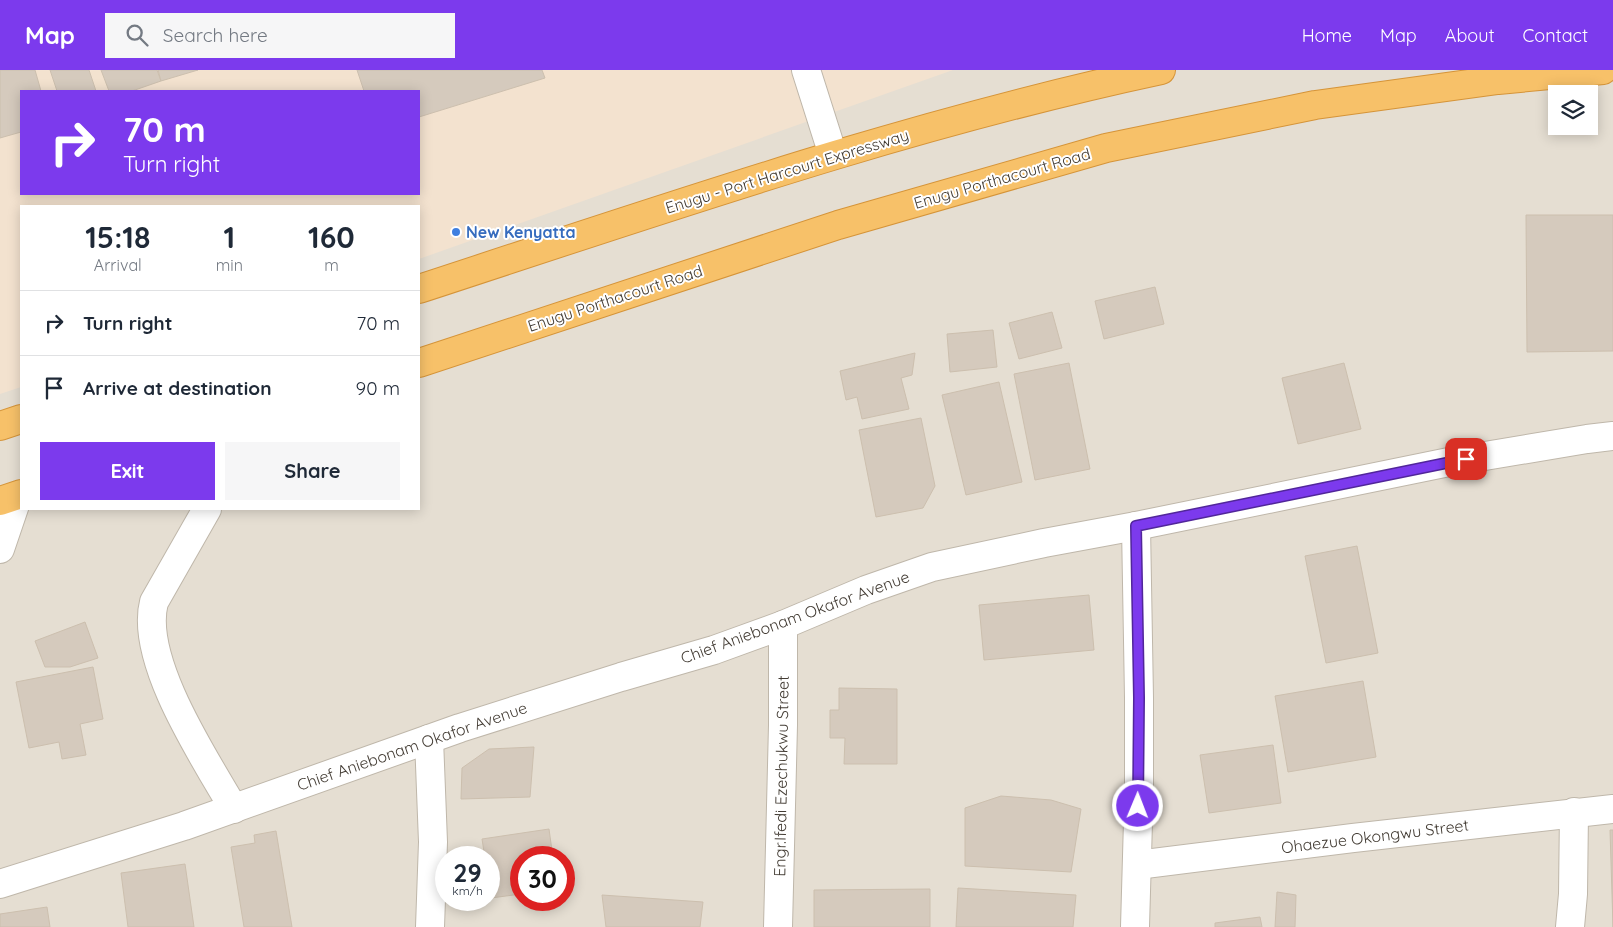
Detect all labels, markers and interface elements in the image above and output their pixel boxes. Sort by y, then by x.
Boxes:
search box [105,13,455,58]
text: Map [25,20,75,50]
icon: search [123,21,151,49]
text: Search here [163,23,268,47]
text: Home [1302,24,1352,47]
text: Map [1380,24,1417,47]
text: About [1445,24,1495,47]
text: Contact [1523,24,1588,47]
map controls [1548,85,1598,135]
button: layers [1548,85,1598,135]
text: 70 m [123,107,206,151]
icon: right [40,110,105,175]
street label: Enugu - Port Harcourt Expressway [663,124,911,218]
street label: Enugu Porthacourt Road [911,143,1093,213]
text: Turn right [123,150,220,178]
text: 15:18 [85,218,150,256]
text: 1 [223,218,235,256]
text: 160 [308,218,355,256]
place label: New Kenyatta [466,222,576,242]
marker: New Kenyatta [450,226,462,238]
text: Arrival [94,255,142,275]
text: min [216,255,243,275]
text: m [324,255,339,275]
street label: Enugu Porthacourt Road [525,260,705,336]
icon: right [40,309,68,337]
text: Turn right [83,311,172,335]
text: 70 m [356,311,400,335]
icon: arrive [40,374,68,402]
text: Arrive at destination [83,376,272,400]
text: 90 m [356,376,400,400]
pin [1445,438,1487,480]
button: Exit [40,442,215,500]
button: Share [225,442,400,500]
icon: arrive [1452,445,1480,473]
street label: Chief Aniebonam Okafor Avenue [678,566,912,668]
street label: Engr.Ifedi Ezechukwu Street [769,675,793,877]
street label: Chief Aniebonam Okafor Avenue [294,697,530,795]
position arrow [1111,779,1163,831]
street label: Ohaezue Okongwu Street [1280,815,1470,857]
speed limit sign: 30 [510,846,575,911]
text: 29 [453,857,482,888]
text: km/h [452,883,483,898]

